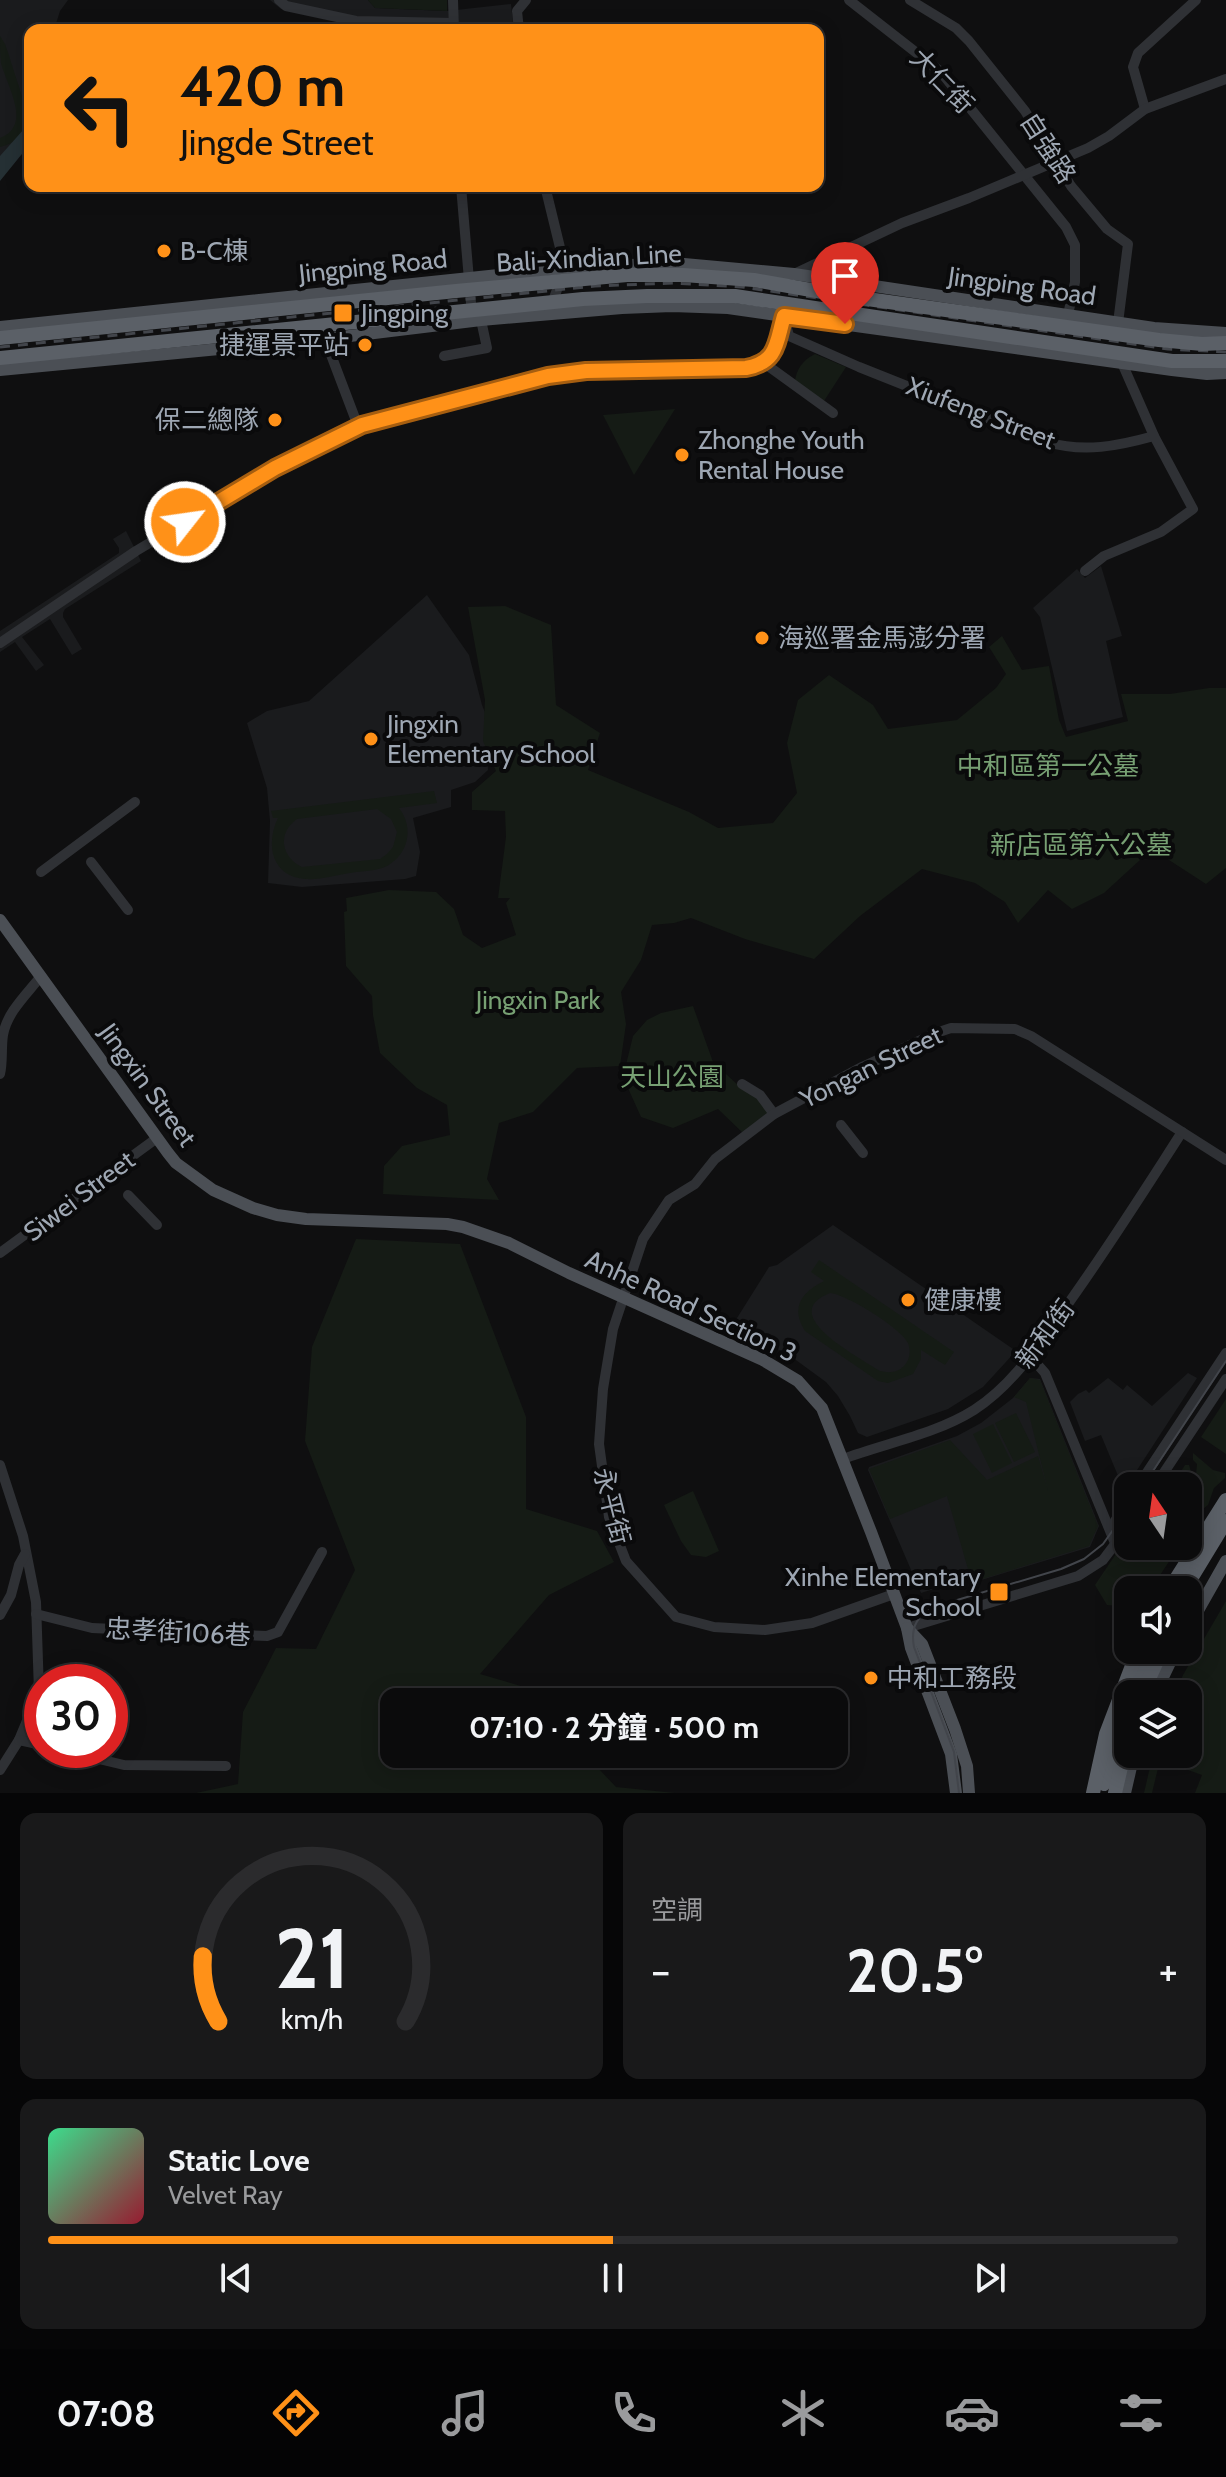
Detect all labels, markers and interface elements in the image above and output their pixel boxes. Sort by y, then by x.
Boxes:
street label: 大仁街 [903,42,981,120]
text: 420 m [180,52,345,120]
icon: left [48,56,152,160]
street label: 自強路 [1013,107,1083,189]
text: Jingde Street [180,120,374,164]
place label: B-C棟 [180,235,249,267]
street label: Bali-Xindian Line [496,237,682,279]
marker: B-C棟 [155,242,173,260]
street label: Jingping Road [296,242,449,290]
pin [811,242,879,324]
icon: arrive [823,254,867,298]
street label: Jingping Road [945,260,1098,312]
place label: Jingping [360,297,449,329]
marker: Jingping [332,302,354,324]
place label: 捷運景平站 [219,329,349,361]
marker: 捷運景平站 [356,336,374,354]
street label: Xiufeng Street [902,370,1060,456]
place label: 保二總隊 [155,404,259,436]
marker: 保二總隊 [266,411,284,429]
place label: Zhonghe Youth Rental House [698,424,865,486]
marker: Zhonghe Youth Rental House [673,446,691,464]
position arrow [143,480,227,564]
place label: 海巡署金馬澎分署 [778,622,986,654]
marker: 海巡署金馬澎分署 [753,629,771,647]
place label: Jingxin Elementary School [386,708,595,770]
marker: Jingxin Elementary School [362,730,380,748]
park label: 中和區第一公墓 [957,750,1139,782]
park label: 新店區第六公墓 [990,829,1172,861]
park label: Jingxin Park [475,984,601,1016]
street label: Jingxin Street [92,1016,204,1153]
street label: Yongan Street [794,1019,947,1116]
park label: 天山公園 [620,1061,724,1093]
street label: Siwei Street [17,1144,141,1248]
street label: Anhe Road Section 3 [580,1243,802,1369]
place label: 健康樓 [924,1284,1002,1316]
marker: 健康樓 [899,1291,917,1309]
street label: 新和街 [1009,1293,1081,1375]
street label: 永平街 [587,1464,637,1548]
north arrow [1114,1472,1202,1560]
map controls [1114,1472,1202,1768]
place label: Xinhe Elementary School [785,1561,981,1623]
button: sound [1114,1576,1202,1664]
marker: Xinhe Elementary School [988,1581,1010,1603]
street label: 忠孝街106巷 [105,1612,251,1652]
place label: 中和工務段 [887,1662,1017,1694]
speed limit sign: 30 [24,1664,128,1768]
marker: 中和工務段 [862,1669,880,1687]
button: layers [1114,1680,1202,1768]
text: 07:10 · 2 分鐘 · 500 m [469,1709,759,1746]
text: 空調 [651,1894,703,1926]
text: 21 [274,1908,349,2009]
text: 20.5° [846,1934,983,2007]
text: − [651,1944,670,1997]
text: + [1159,1944,1178,1997]
text: km/h [280,2001,343,2036]
text: Static Love [168,2142,310,2179]
text: Velvet Ray [168,2179,283,2211]
icon: previous [214,2256,258,2300]
icon: pause [591,2256,635,2300]
icon: next [968,2256,1012,2300]
icon: directions [268,2385,324,2441]
icon: music [437,2385,493,2441]
icon: phone [606,2385,662,2441]
icon: climate [775,2385,831,2441]
icon: car [944,2385,1000,2441]
icon: filters [1113,2385,1169,2441]
text: 07:08 [57,2391,155,2435]

